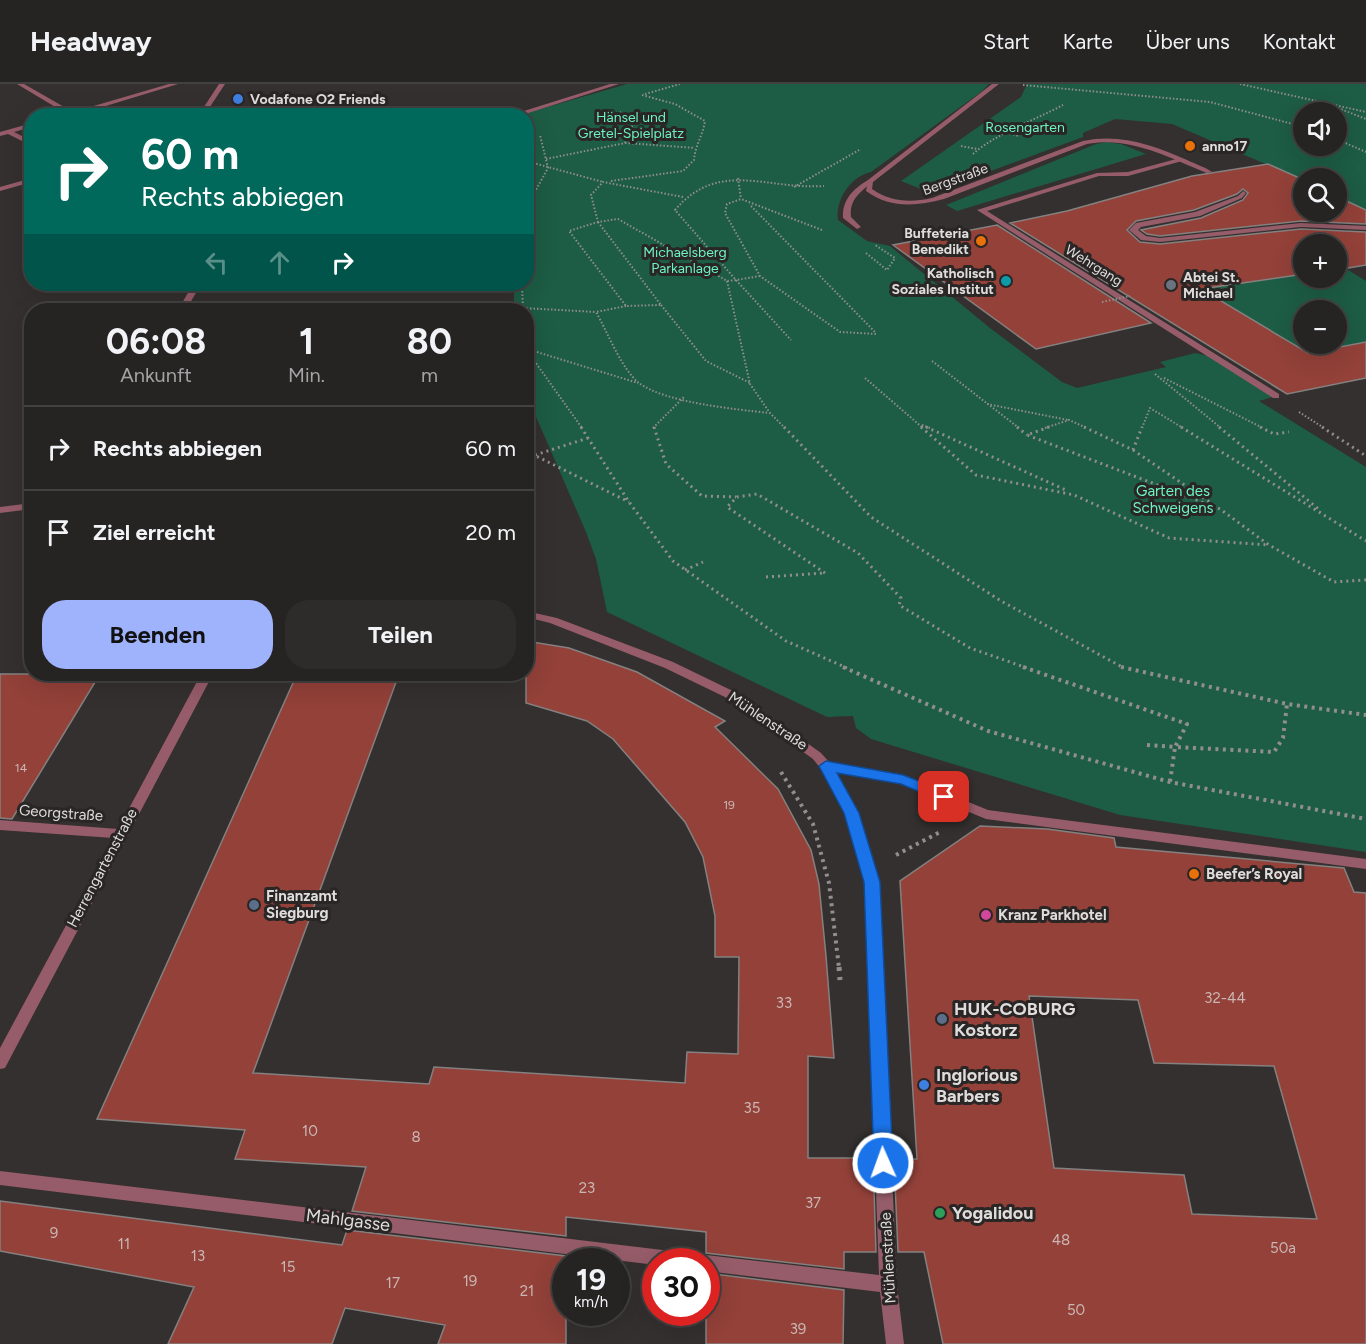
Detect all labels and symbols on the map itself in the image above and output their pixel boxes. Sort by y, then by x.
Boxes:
place label: Vodafone O2 Friends [250,91,386,108]
marker: Vodafone O2 Friends [231,92,245,106]
park label: Hänsel und Gretel-Spielplatz [578,109,684,142]
park label: Rosengarten [985,119,1065,136]
place label: anno17 [1202,138,1247,155]
marker: anno17 [1183,139,1197,153]
street label: Bergstraße [920,160,991,199]
place label: Buffeteria Benedikt [904,225,969,258]
marker: Buffeteria Benedikt [974,234,988,248]
street label: Wehrgang [1062,241,1126,290]
park label: Michaelsberg Parkanlage [643,244,727,277]
place label: Katholisch Soziales Institut [891,265,994,298]
place label: Abtei St. Michael [1183,269,1239,302]
marker: Katholisch Soziales Institut [999,274,1013,288]
marker: Abtei St. Michael [1164,278,1178,292]
park label: Garten des Schweigens [1132,482,1214,517]
street label: Mühlenstraße [725,688,811,754]
house number: 14 [15,761,28,775]
pin [918,771,969,822]
house number: 19 [723,798,735,812]
street label: Georgstraße [18,801,104,825]
street label: Herrengartenstraße [63,806,141,930]
place label: Beefer’s Royal [1206,865,1302,883]
marker: Beefer’s Royal [1187,867,1201,881]
place label: Finanzamt Siegburg [266,887,338,922]
marker: Finanzamt Siegburg [247,898,261,912]
place label: Kranz Parkhotel [998,906,1107,924]
marker: Kranz Parkhotel [979,908,993,922]
house number: 32-44 [1204,989,1246,1007]
house number: 33 [776,994,792,1012]
place label: HUK-COBURG Kostorz [954,998,1075,1041]
marker: HUK-COBURG Kostorz [935,1012,949,1026]
place label: Inglorious Barbers [936,1064,1018,1107]
marker: Inglorious Barbers [917,1078,931,1092]
house number: 35 [744,1099,760,1117]
house number: 10 [302,1122,318,1140]
house number: 8 [411,1128,421,1146]
position arrow [851,1131,915,1195]
house number: 23 [579,1179,595,1197]
house number: 37 [805,1194,821,1212]
place label: Yogalidou [952,1202,1034,1224]
street label: Mahlgasse [305,1204,392,1236]
marker: Yogalidou [933,1206,947,1220]
street label: Mühlenstraße [877,1212,899,1304]
house number: 9 [50,1224,58,1242]
house number: 48 [1052,1231,1070,1249]
house number: 11 [118,1235,130,1253]
house number: 50a [1270,1239,1296,1257]
house number: 13 [191,1247,205,1265]
speed limit sign: 30 [642,1248,720,1326]
house number: 15 [281,1258,295,1276]
house number: 19 [463,1272,477,1290]
house number: 17 [386,1274,400,1292]
house number: 21 [520,1282,534,1300]
house number: 50 [1067,1301,1085,1319]
house number: 39 [790,1320,806,1338]

